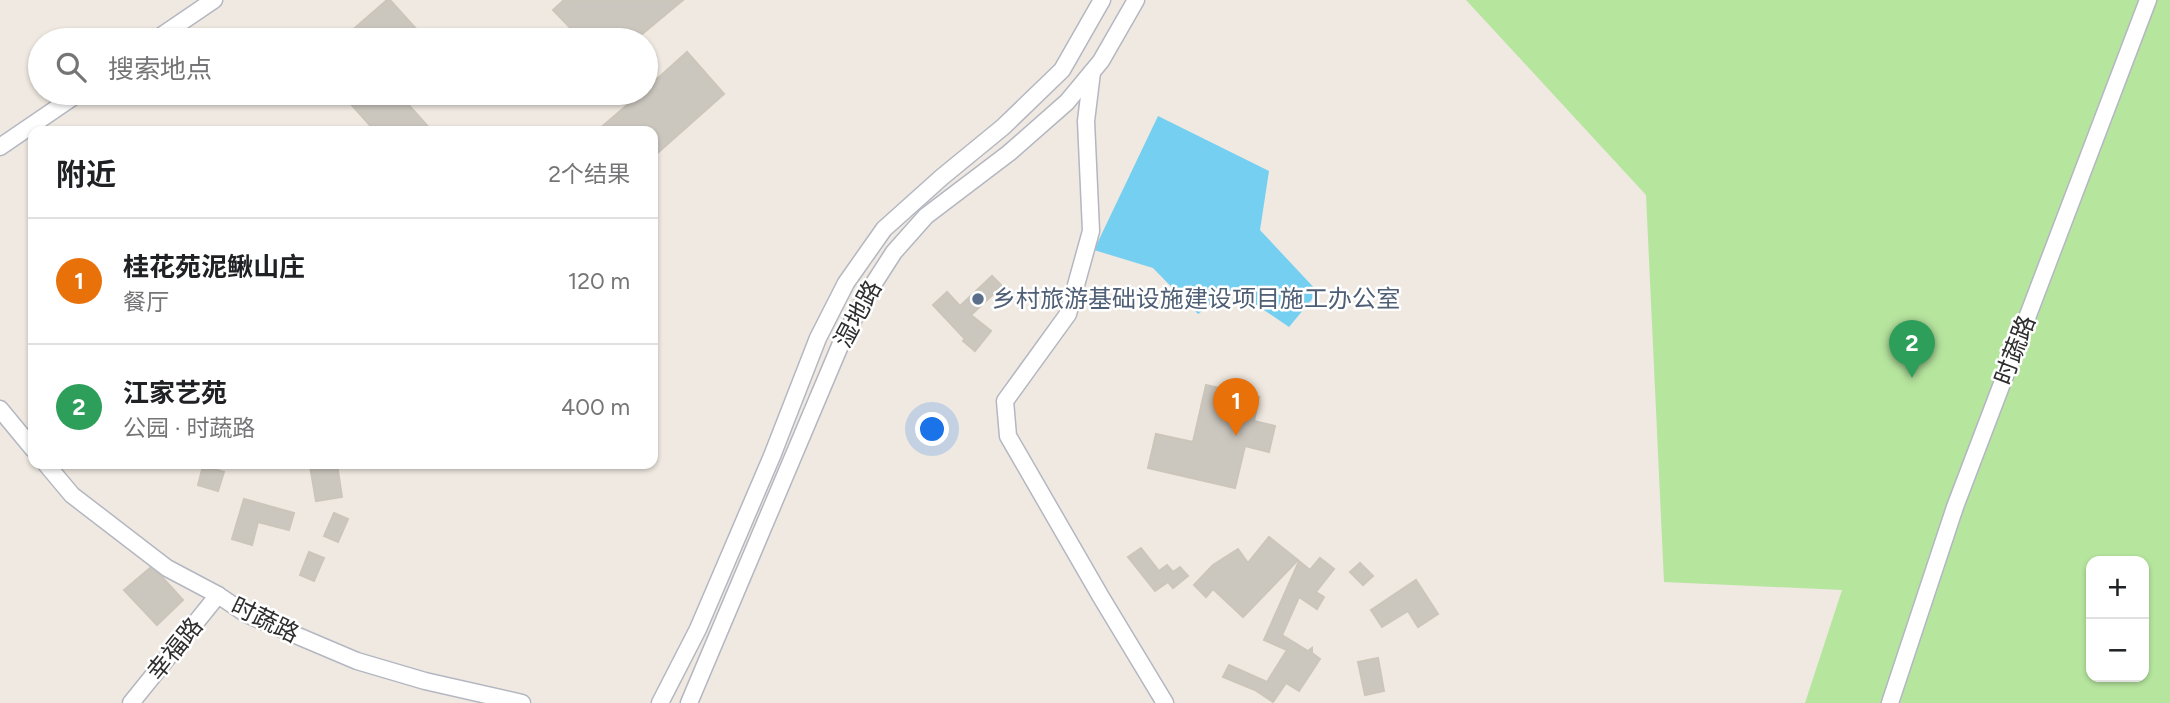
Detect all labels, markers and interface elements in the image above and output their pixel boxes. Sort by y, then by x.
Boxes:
search box [28,28,658,105]
icon: search [52,48,90,86]
text: 搜索地点 [108,53,212,85]
text: 附近 [56,156,116,193]
text: 2个结果 [548,160,630,188]
text: 桂花苑泥鳅山庄 [123,251,305,283]
text: 1 [74,267,84,295]
text: 120 m [568,267,630,295]
street label: 湿地路 [828,275,887,352]
place label: 乡村旅游基础设施建设项目施工办公室 [992,284,1400,313]
text: 餐厅 [123,288,169,316]
marker: 乡村旅游基础设施建设项目施工办公室 [970,291,986,307]
street label: 时蔬路 [1988,311,2041,389]
pin: 2 [1889,320,1935,378]
text: 江家艺苑 [123,377,227,409]
pin: 1 [1213,378,1259,436]
text: 2 [72,393,86,421]
text: 400 m [561,393,630,421]
your location [915,412,949,446]
text: 公园 · 时蔬路 [123,414,255,442]
map controls [2086,556,2149,682]
button: + [2086,556,2149,619]
street label: 时蔬路 [227,591,304,648]
street label: 幸福路 [141,612,209,686]
button: − [2086,619,2149,682]

